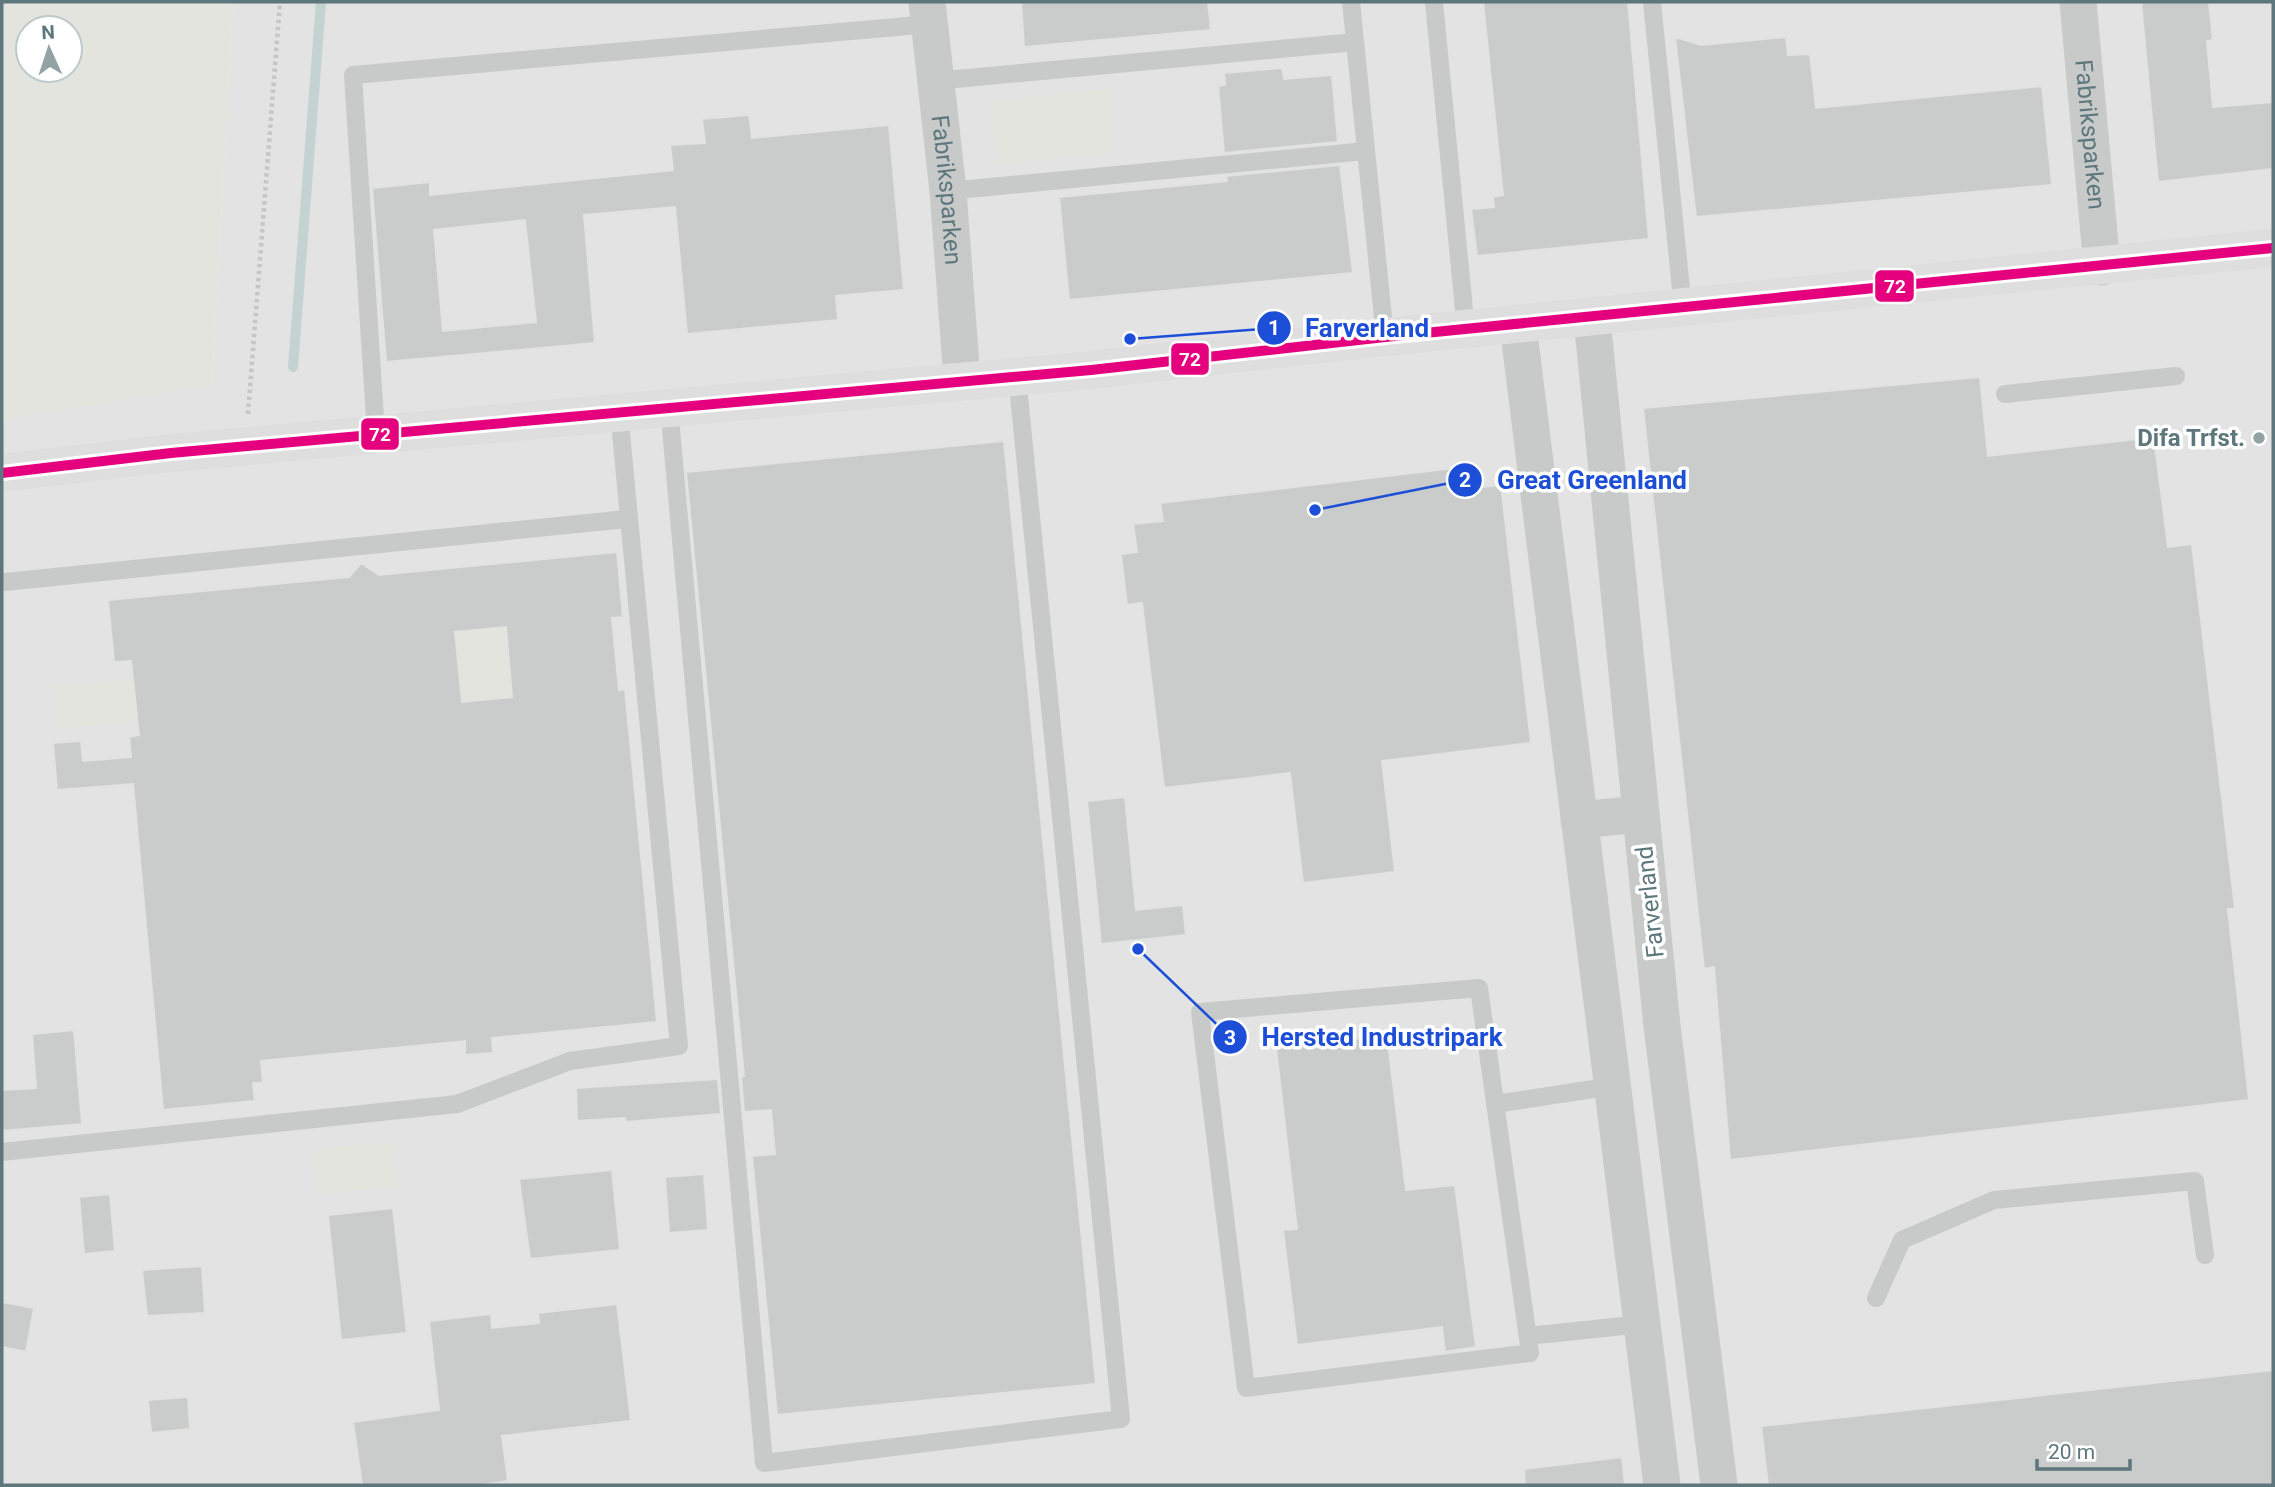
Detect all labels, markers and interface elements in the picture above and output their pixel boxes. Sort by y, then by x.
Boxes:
north arrow [14,14,84,84]
text: N [41,21,55,44]
street label: Fabriksparken [2069,58,2111,211]
street label: Fabriksparken [926,113,967,266]
line badge: 72 [1874,269,1915,303]
text: 72 [1884,275,1906,298]
callout: Farverland [1256,304,1443,351]
text: Farverland [1305,313,1429,343]
text: 1 [1268,316,1280,340]
line badge: 72 [1170,342,1210,376]
text: 72 [1179,348,1201,371]
line badge: 72 [360,417,400,451]
text: 72 [369,423,391,446]
place label: Difa Trfst. [2137,424,2245,452]
marker: Difa Trfst. [2251,430,2267,446]
callout: Great Greenland [1448,456,1700,503]
text: Great Greenland [1497,465,1687,495]
text: 2 [1459,468,1471,492]
street label: Farverland [1630,845,1670,959]
callout: Hersted Industripark [1212,1014,1516,1061]
text: Hersted Industripark [1261,1022,1504,1052]
text: 3 [1224,1026,1236,1050]
scale bar [2037,1428,2130,1472]
text: 20 m [2048,1440,2095,1464]

